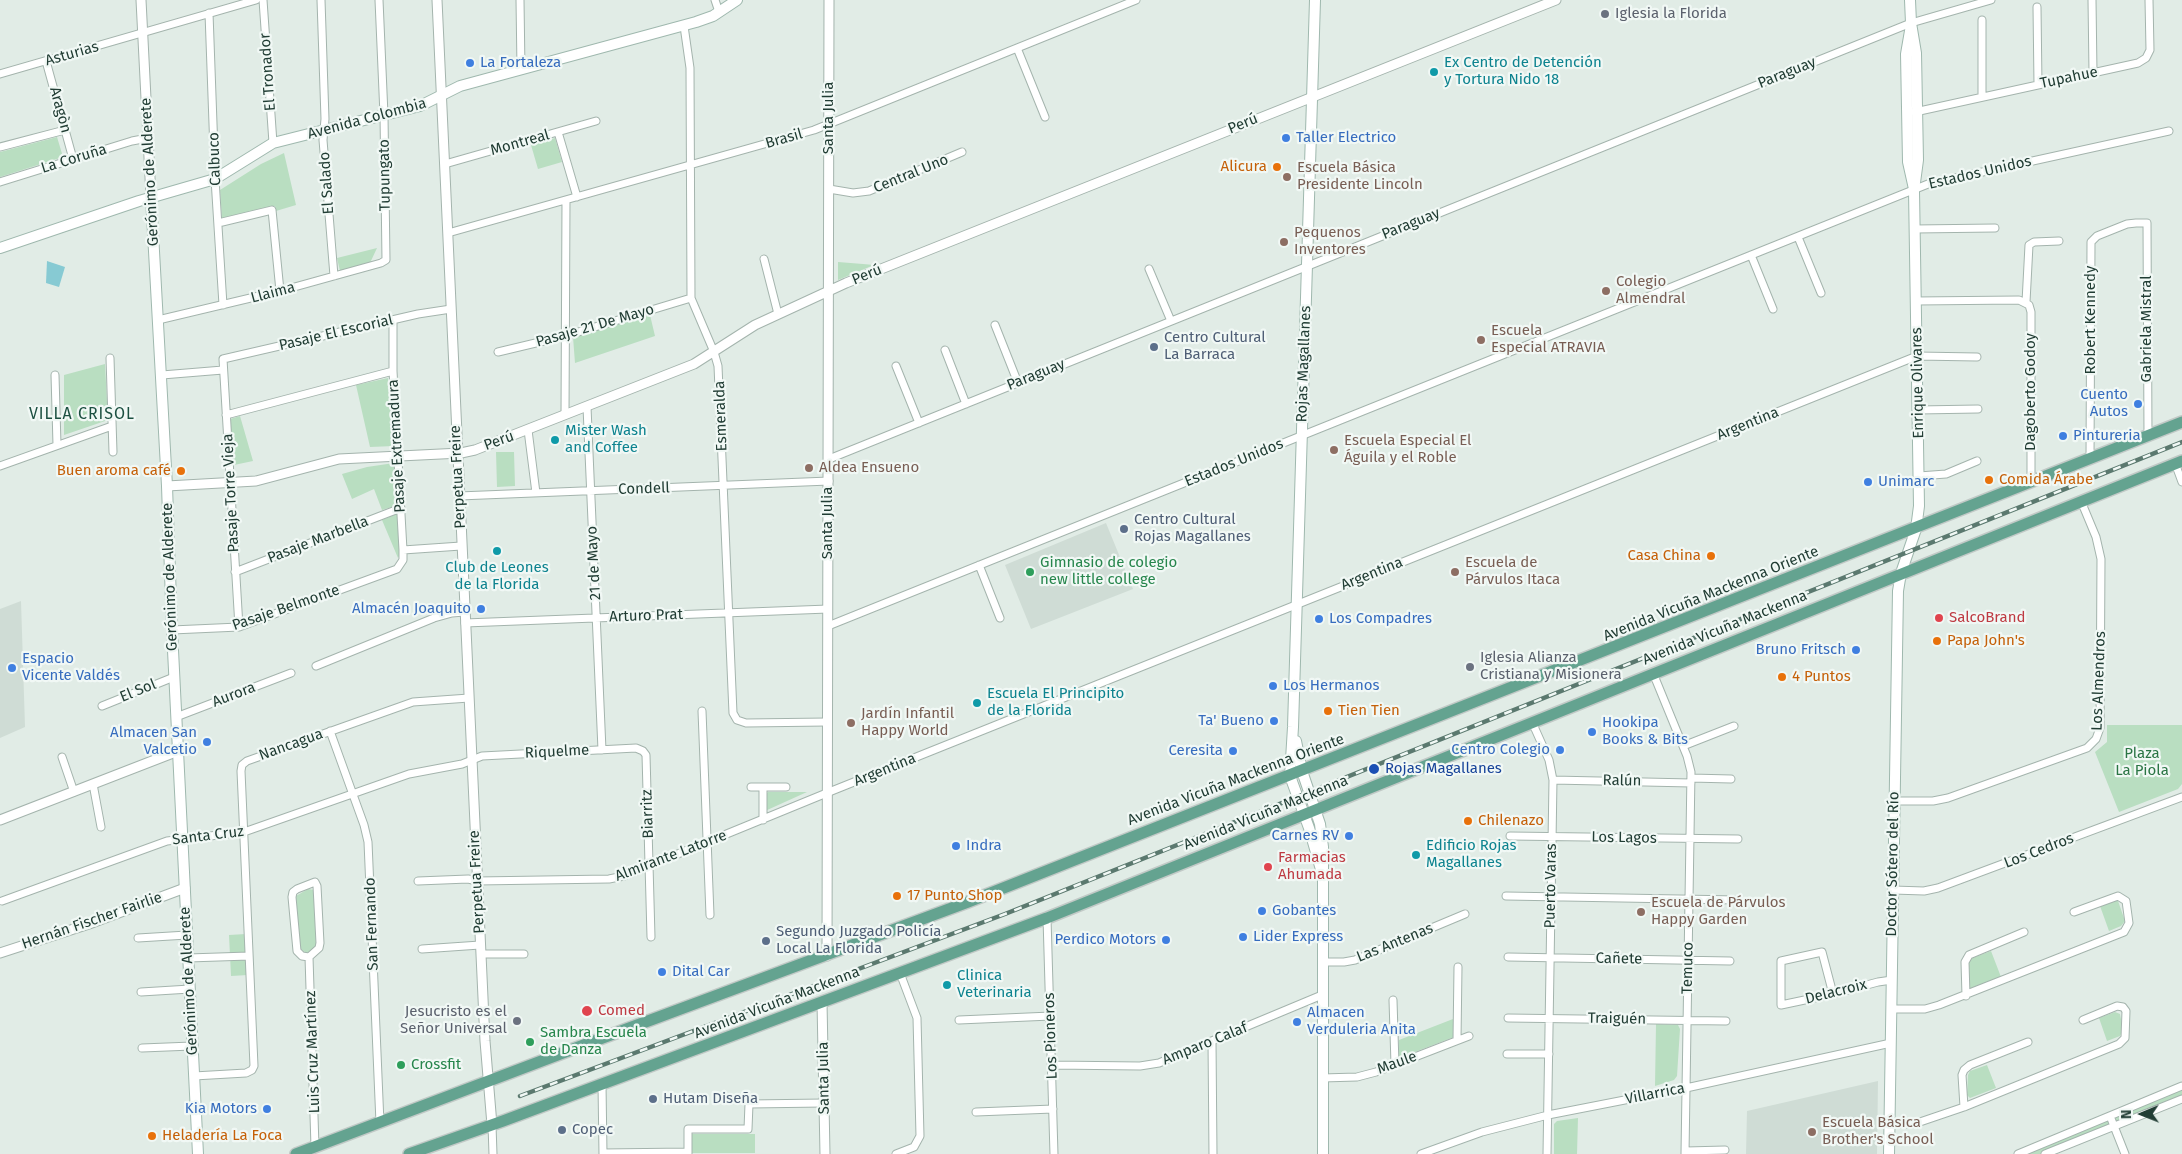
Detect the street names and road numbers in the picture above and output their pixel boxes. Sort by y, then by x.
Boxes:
street label: El Tronador [256,32,280,112]
street label: Asturias [43,38,101,70]
street label: Paraguay [1755,53,1819,93]
street label: Tupahue [2039,63,2099,93]
street label: Santa Julia [820,82,838,154]
street label: Aragòn [45,85,75,135]
street label: Avenida Colombia [306,94,428,144]
street label: Gerónimo de Alderete [137,97,163,247]
street label: Perú [1225,110,1261,138]
street label: Brasil [763,125,805,153]
street label: Montreal [488,126,552,160]
street label: Calbuco [205,132,225,186]
street label: Tupungato [375,139,395,211]
street label: La Coruña [39,140,109,178]
street label: El Salado [316,151,338,215]
street label: Central Uno [871,151,951,197]
street label: Estados Unidos [1927,152,2033,194]
street label: Paraguay [1379,204,1443,244]
street label: Perú [849,261,885,289]
street label: Robert Kennedy [2082,266,2100,374]
street label: Gabriela Mistral [2138,275,2156,383]
street label: Llaima [249,278,297,308]
street label: Pasaje 21 De Mayo [534,301,656,351]
street label: Rojas Magallanes [1293,305,1315,423]
street label: Pasaje El Escorial [277,311,395,355]
street label: Enrique Olivares [1908,327,1928,439]
street label: Dagoberto Godoy [2022,333,2040,451]
street label: Paraguay [1004,355,1068,395]
street label: Pasaje Extremadura [385,379,409,513]
street label: Esmeralda [711,380,731,452]
street label: Argentina [1714,403,1782,445]
street label: Perpetua Freire [446,425,470,529]
street label: Perú [481,427,517,455]
street label: Pasaje Torre Vieja [219,433,243,553]
street label: Estados Unidos [1182,435,1286,491]
street label: Condell [618,479,670,499]
street label: Santa Julia [819,487,837,559]
street label: Gerónimo de Alderete [158,503,182,651]
street label: Pasaje Marbella [265,512,371,568]
street label: 21 de Mayo [583,525,605,601]
street label: Avenida Vicuña Mackenna Oriente [1601,542,1821,646]
street label: Argentina [1338,553,1406,595]
street label: Pasaje Belmonte [230,581,342,635]
street label: Avenida Vicuña Mackenna [1640,587,1810,669]
street label: Arturo Prat [609,606,683,626]
street label: Los Almendros [2088,631,2110,731]
street label: El Sol [117,676,159,706]
street label: Aurora [210,679,258,711]
street label: Nancagua [257,725,325,765]
street label: Avenida Vicuña Mackenna Oriente [1125,730,1347,830]
street label: Riquelme [524,741,590,763]
street label: Argentina [851,749,919,791]
street label: Avenida Vicuña Mackenna [1181,772,1351,854]
street label: Ralún [1602,772,1642,790]
street label: Biarritz [638,789,658,839]
street label: Doctor Sótero del Río [1883,791,1903,937]
street label: Santa Cruz [171,823,245,849]
street label: Almirante Latorre [613,826,729,886]
street label: Los Lagos [1591,828,1657,848]
street label: Los Cedros [2002,829,2076,873]
street label: Perpetua Freire [465,830,489,934]
street label: Puerto Varas [1541,843,1561,929]
street label: San Fernando [361,877,383,971]
street label: Hernán Fischer Fairlie [19,889,165,953]
street label: Gerónimo de Alderete [176,906,202,1056]
street label: Las Antenas [1354,920,1436,966]
street label: Temuco [1679,942,1697,994]
street label: Cañete [1595,950,1643,968]
street label: Avenida Vicuña Mackenna [692,963,862,1043]
street label: Delacroix [1803,976,1869,1008]
street label: Luis Cruz Martínez [302,990,324,1114]
street label: Los Pioneros [1040,992,1062,1080]
street label: Traiguén [1588,1009,1646,1029]
street label: Amparo Calaf [1160,1019,1250,1069]
street label: Santa Julia [814,1042,834,1114]
street label: Maule [1375,1048,1419,1078]
street label: Villarrica [1624,1079,1686,1109]

